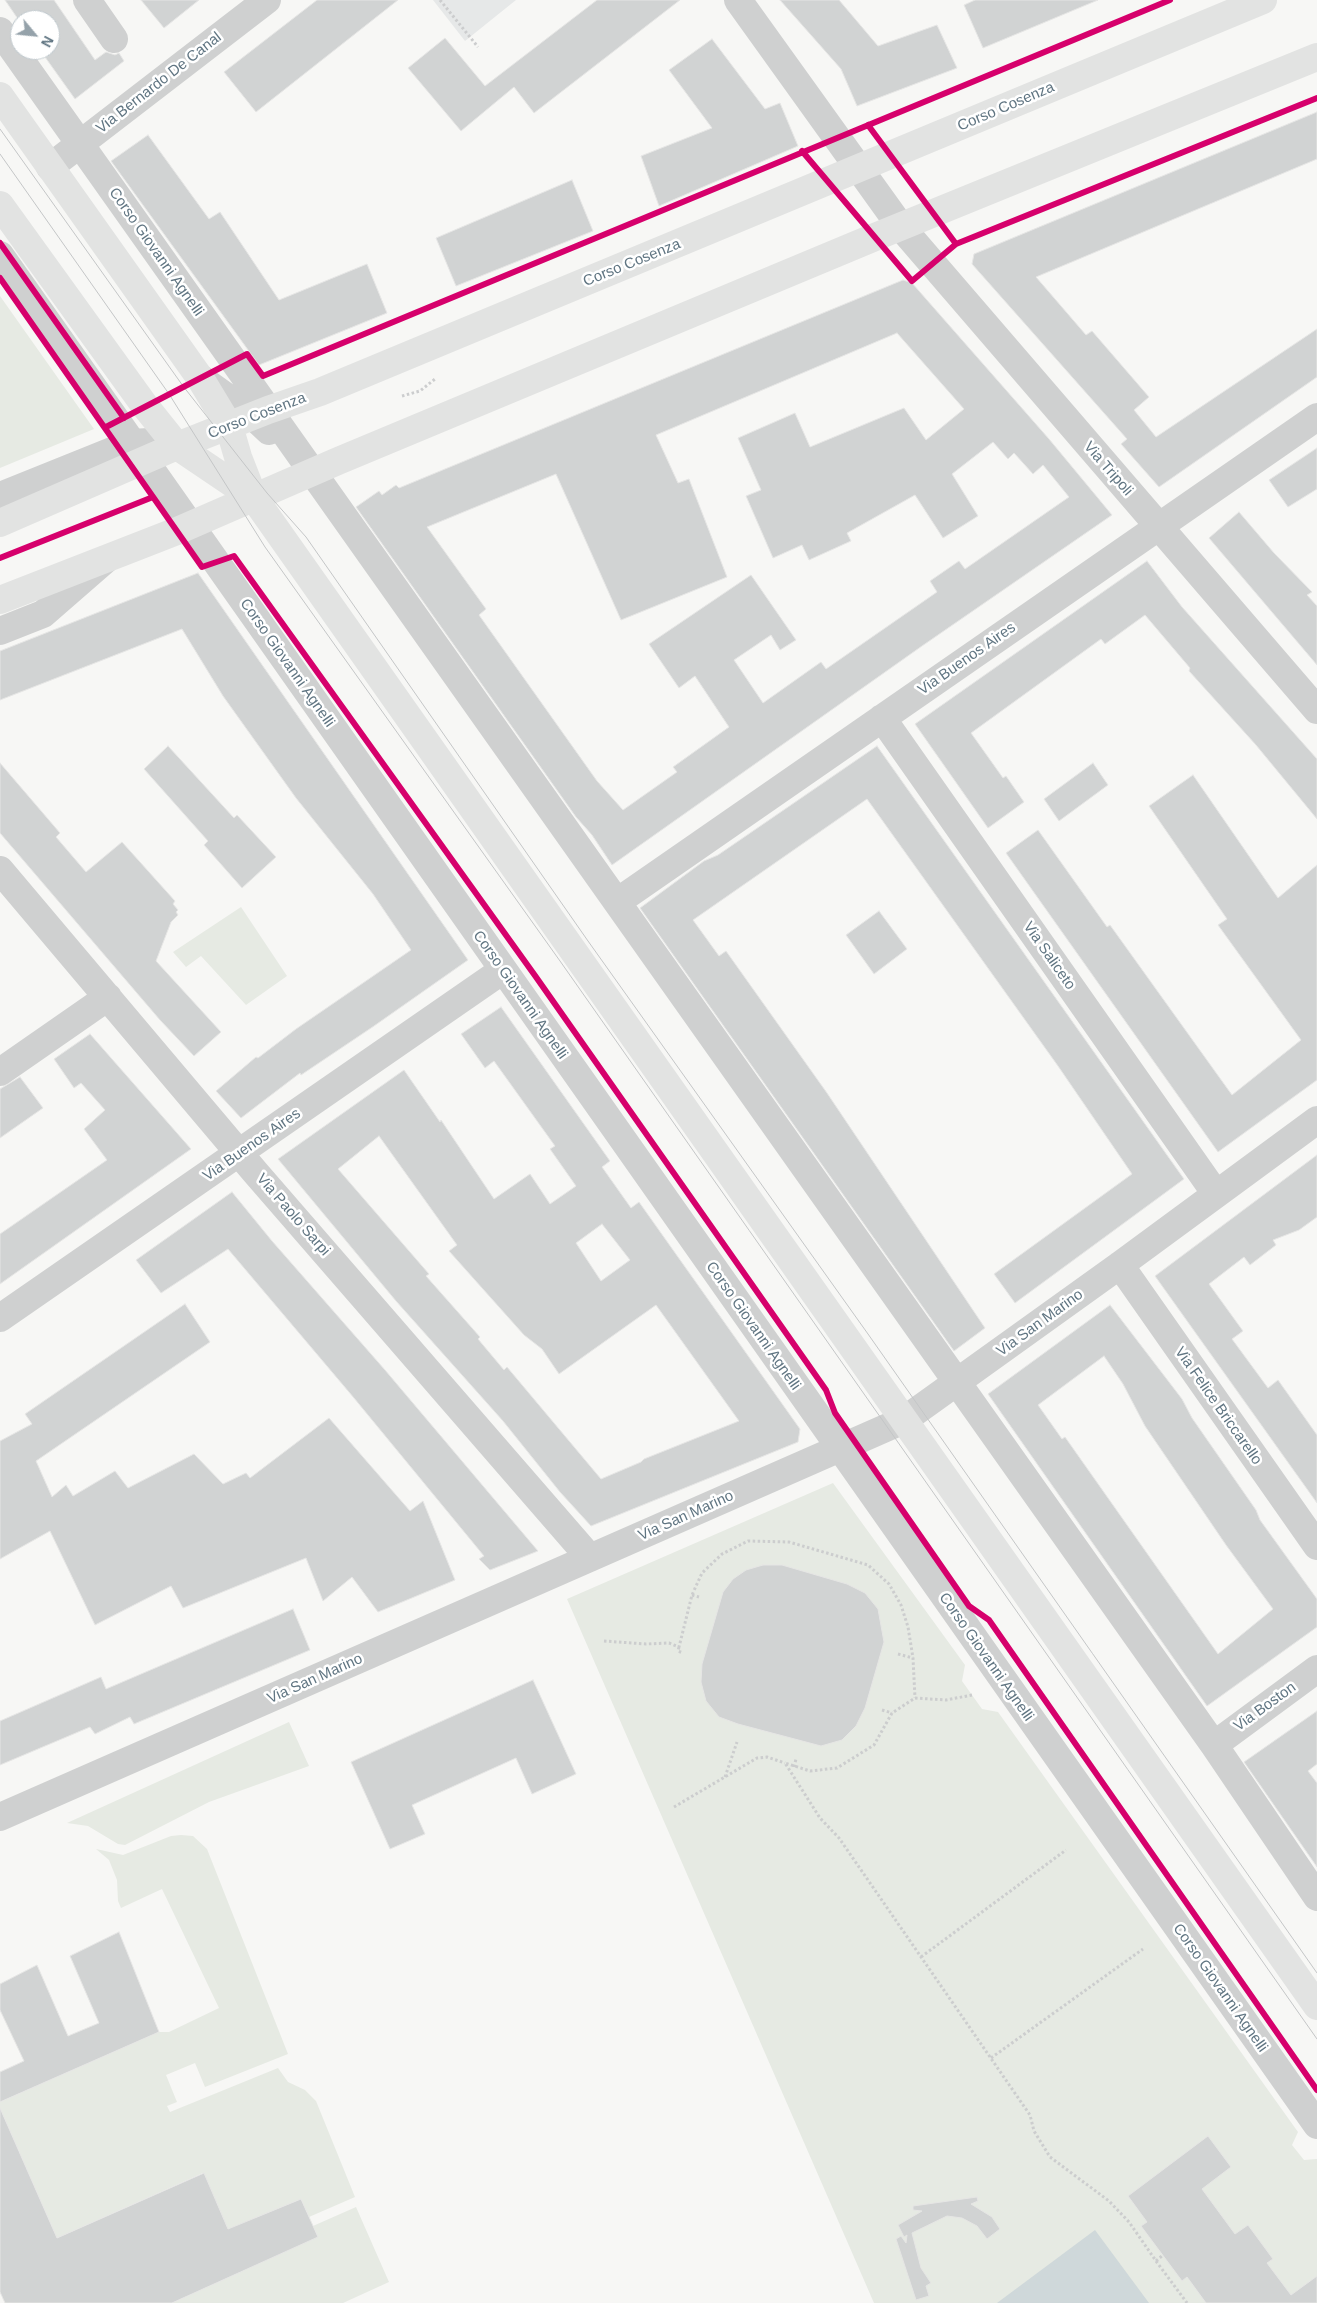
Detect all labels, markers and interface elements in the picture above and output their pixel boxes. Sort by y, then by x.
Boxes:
north arrow [10,10,60,60]
street label: Via Bernardo De Canal [93,29,225,137]
text: N [38,33,57,50]
street label: Corso Cosenza [955,79,1057,135]
street label: Corso Giovanni Agnelli [105,184,207,320]
street label: Corso Cosenza [581,235,683,291]
street label: Corso Cosenza [206,389,308,443]
street label: Via Tripoli [1080,438,1136,500]
street label: Corso Giovanni Agnelli [236,595,338,731]
street label: Via Buenos Aires [915,619,1019,699]
street label: Via Saliceto [1019,919,1079,993]
street label: Corso Giovanni Agnelli [469,927,571,1063]
street label: Via Buenos Aires [200,1105,304,1185]
street label: Via Paolo Sarpi [252,1170,334,1260]
street label: Corso Giovanni Agnelli [702,1258,804,1394]
street label: Via San Marino [993,1286,1087,1360]
street label: Via Felice Briccarello [1171,1344,1265,1468]
street label: Via San Marino [636,1487,736,1545]
street label: Corso Giovanni Agnelli [935,1589,1037,1725]
street label: Via San Marino [265,1650,365,1708]
street label: Via Boston [1230,1678,1300,1736]
street label: Corso Giovanni Agnelli [1169,1920,1271,2056]

